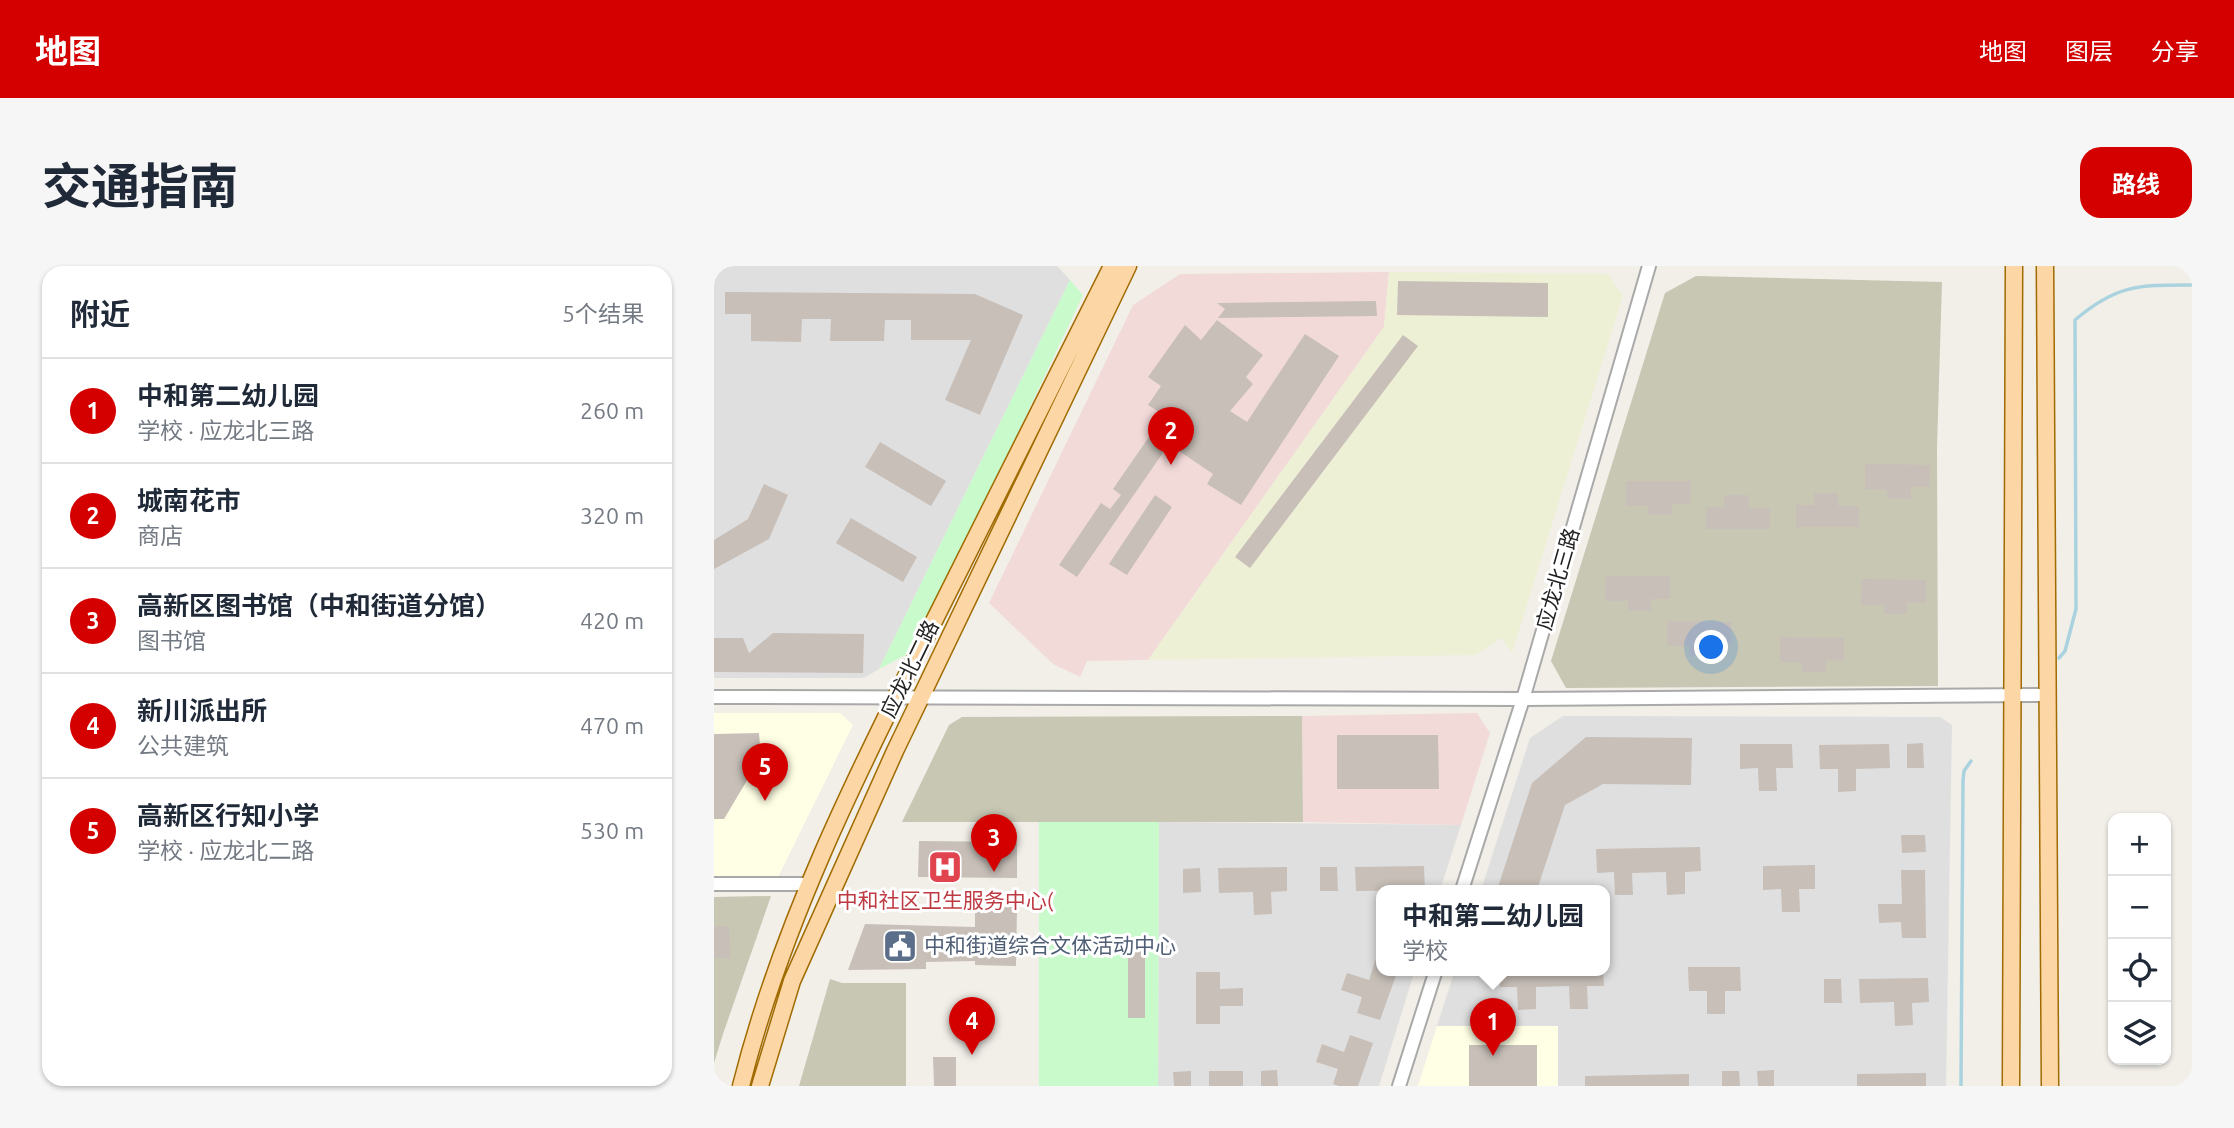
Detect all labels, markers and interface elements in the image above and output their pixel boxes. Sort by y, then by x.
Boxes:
text: 地图 [35,32,101,69]
text: 地图 [1979,38,2027,65]
text: 图层 [2065,38,2113,65]
text: 分享 [2151,38,2199,65]
button: 路线 [2080,147,2192,218]
text: 交通指南 [42,158,238,213]
text: 附近 [70,297,130,331]
text: 5个结果 [562,301,644,326]
text: 中和第二幼儿园 [137,381,319,410]
text: 1 [87,398,99,423]
text: 260 m [580,398,644,423]
pin: 2 [1148,407,1194,465]
text: 学校 · 应龙北三路 [137,418,314,443]
text: 城南花市 [137,486,241,515]
text: 2 [87,503,99,528]
text: 320 m [580,503,644,528]
text: 商店 [137,523,183,548]
street label: 应龙北三路 [1531,525,1583,632]
text: 高新区图书馆（中和街道分馆） [137,591,501,620]
text: 3 [87,608,99,633]
text: 420 m [580,608,644,633]
street label: 应龙北二路 [875,616,943,721]
text: 图书馆 [137,628,206,653]
your location [1694,630,1728,664]
text: 新川派出所 [137,696,267,725]
text: 4 [87,713,99,738]
text: 470 m [580,713,644,738]
text: 公共建筑 [137,733,229,758]
pin: 5 [742,743,788,801]
text: 高新区行知小学 [137,801,319,830]
map controls [2108,813,2171,1065]
button: + [2108,813,2171,876]
pin: 3 [971,814,1017,872]
text: 5 [87,818,99,843]
text: 530 m [580,818,644,843]
text: 学校 · 应龙北二路 [137,838,314,863]
hospital icon: 中和社区卫生服务中心( [926,848,964,886]
button: − [2108,876,2171,939]
popup [1376,885,1610,976]
place label: 中和社区卫生服务中心( [837,888,1054,912]
text: 中和第二幼儿园 [1402,901,1584,930]
public building icon: 中和街道综合文体活动中心 [881,927,919,965]
place label: 中和街道综合文体活动中心 [924,933,1176,957]
text: 学校 [1402,938,1448,963]
button: locate [2108,939,2171,1002]
pin: 4 [949,997,995,1055]
pin: 1 [1470,998,1516,1056]
button: layers [2108,1002,2171,1065]

